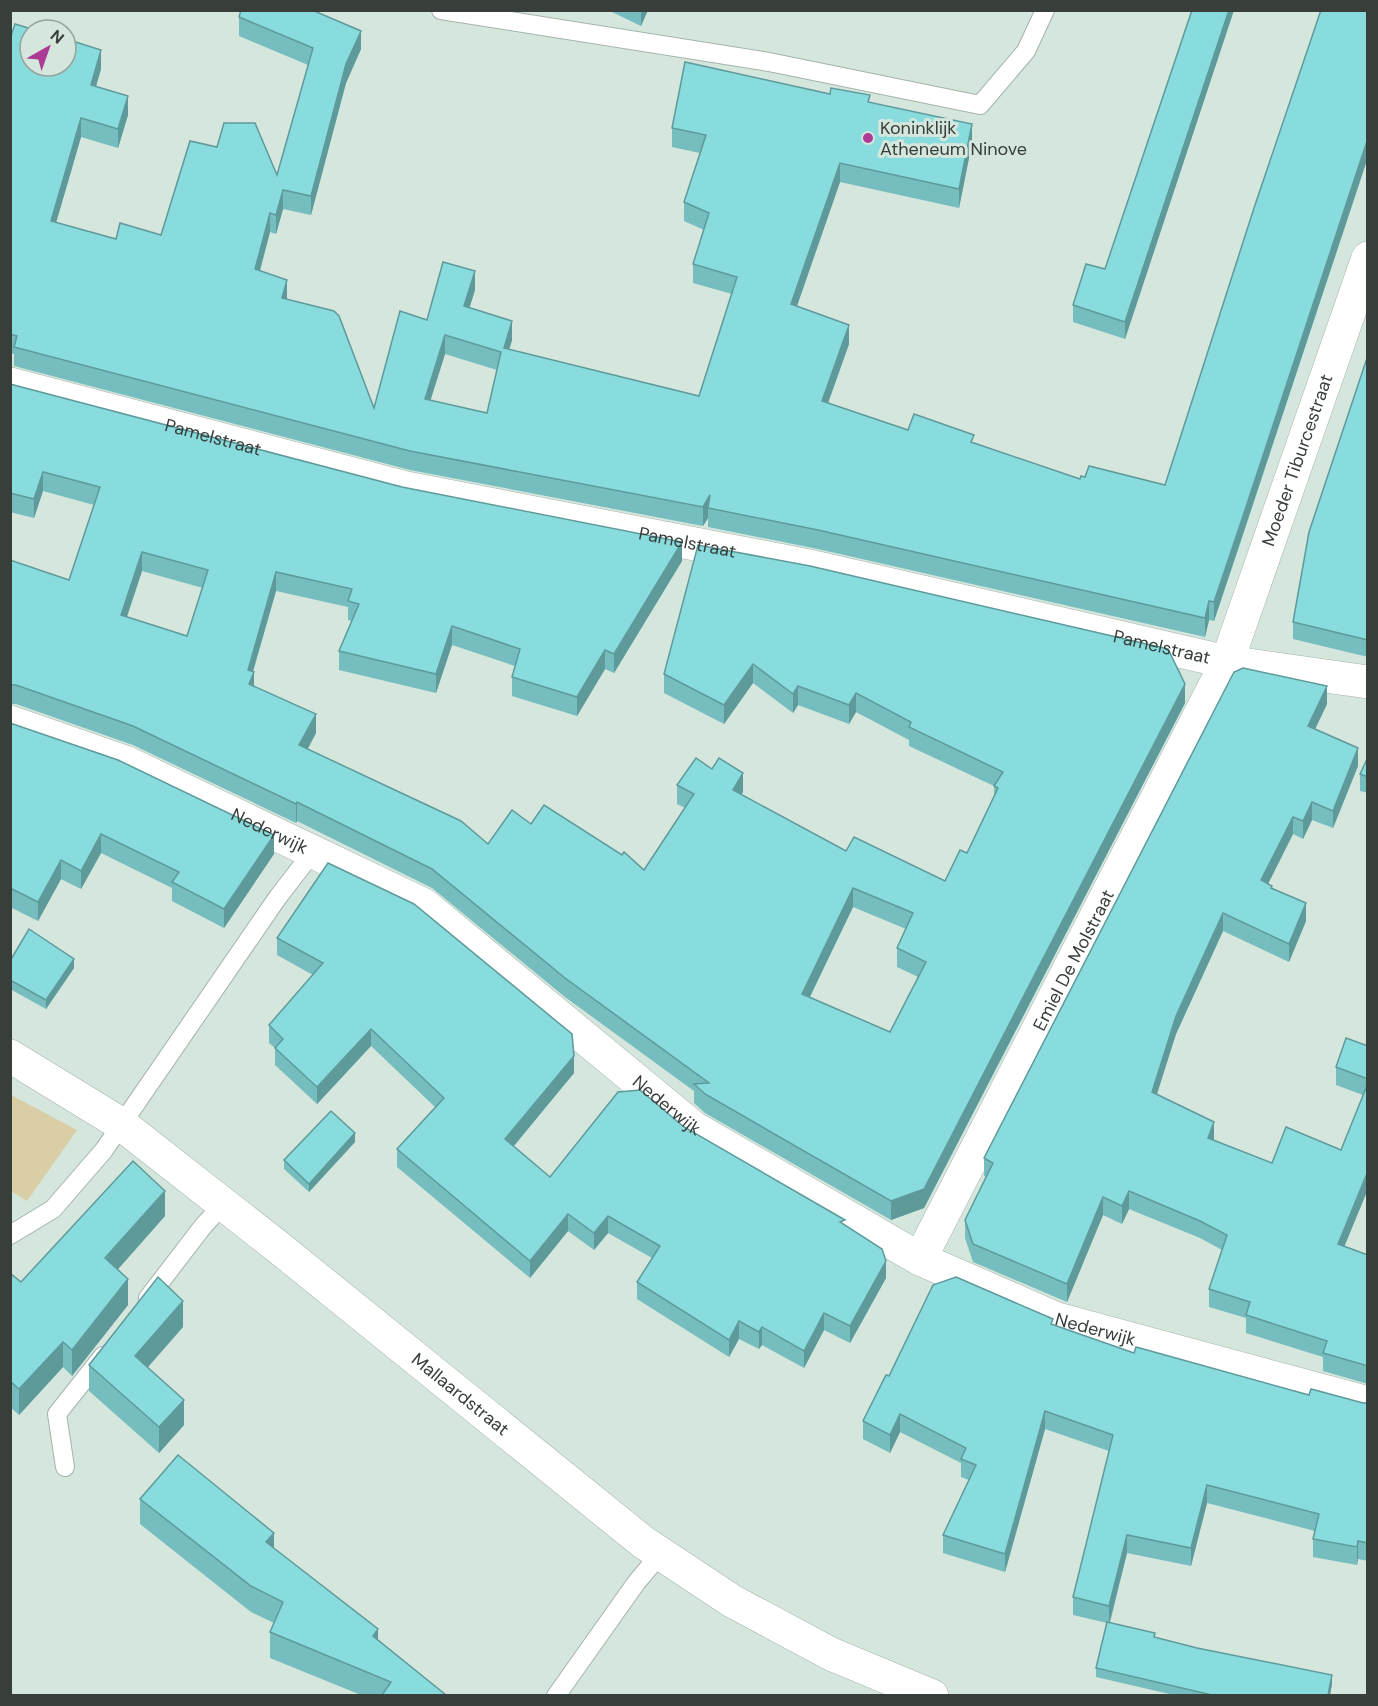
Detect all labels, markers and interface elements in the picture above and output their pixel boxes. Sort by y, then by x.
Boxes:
north arrow [18,18,78,78]
text: N [46,25,69,49]
place label: Koninklijk Atheneum Ninove [880,116,1027,161]
marker: Koninklijk Atheneum Ninove [861,131,875,145]
street label: Moeder Tiburcestraat [1256,371,1339,550]
street label: Pamelstraat [162,413,264,462]
street label: Pamelstraat [637,521,738,564]
street label: Pamelstraat [1111,624,1213,670]
street label: Nederwijk [227,803,312,860]
street label: Emiel De Molstraat [1027,885,1120,1035]
street label: Nederwijk [627,1070,705,1141]
street label: Nederwijk [1053,1307,1138,1352]
street label: Mallaardstraat [406,1348,514,1441]

